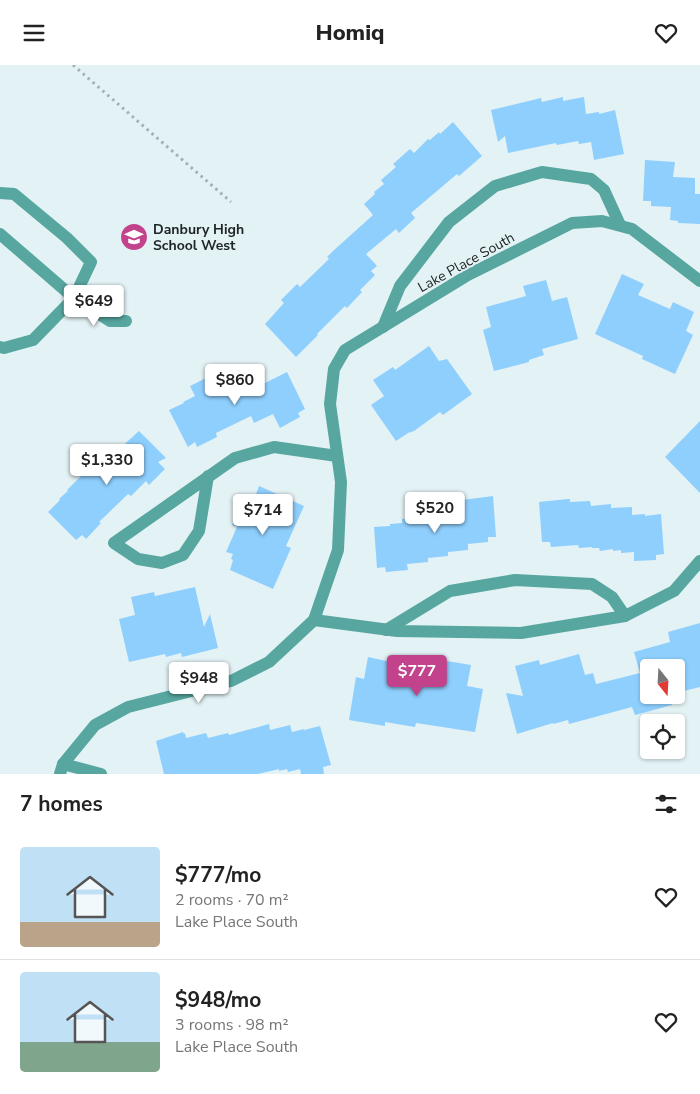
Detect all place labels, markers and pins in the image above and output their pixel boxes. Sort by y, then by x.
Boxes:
place label: Danbury High School West [153,220,244,255]
school or university icon: Danbury High School West [119,222,149,252]
pin: $649 [64,285,124,327]
pin: $860 [205,363,265,406]
pin: $1,330 [66,443,148,486]
pin: $520 [405,491,465,534]
pin: $714 [233,493,293,536]
pin: $777 [387,655,447,697]
pin: $948 [169,661,229,704]

